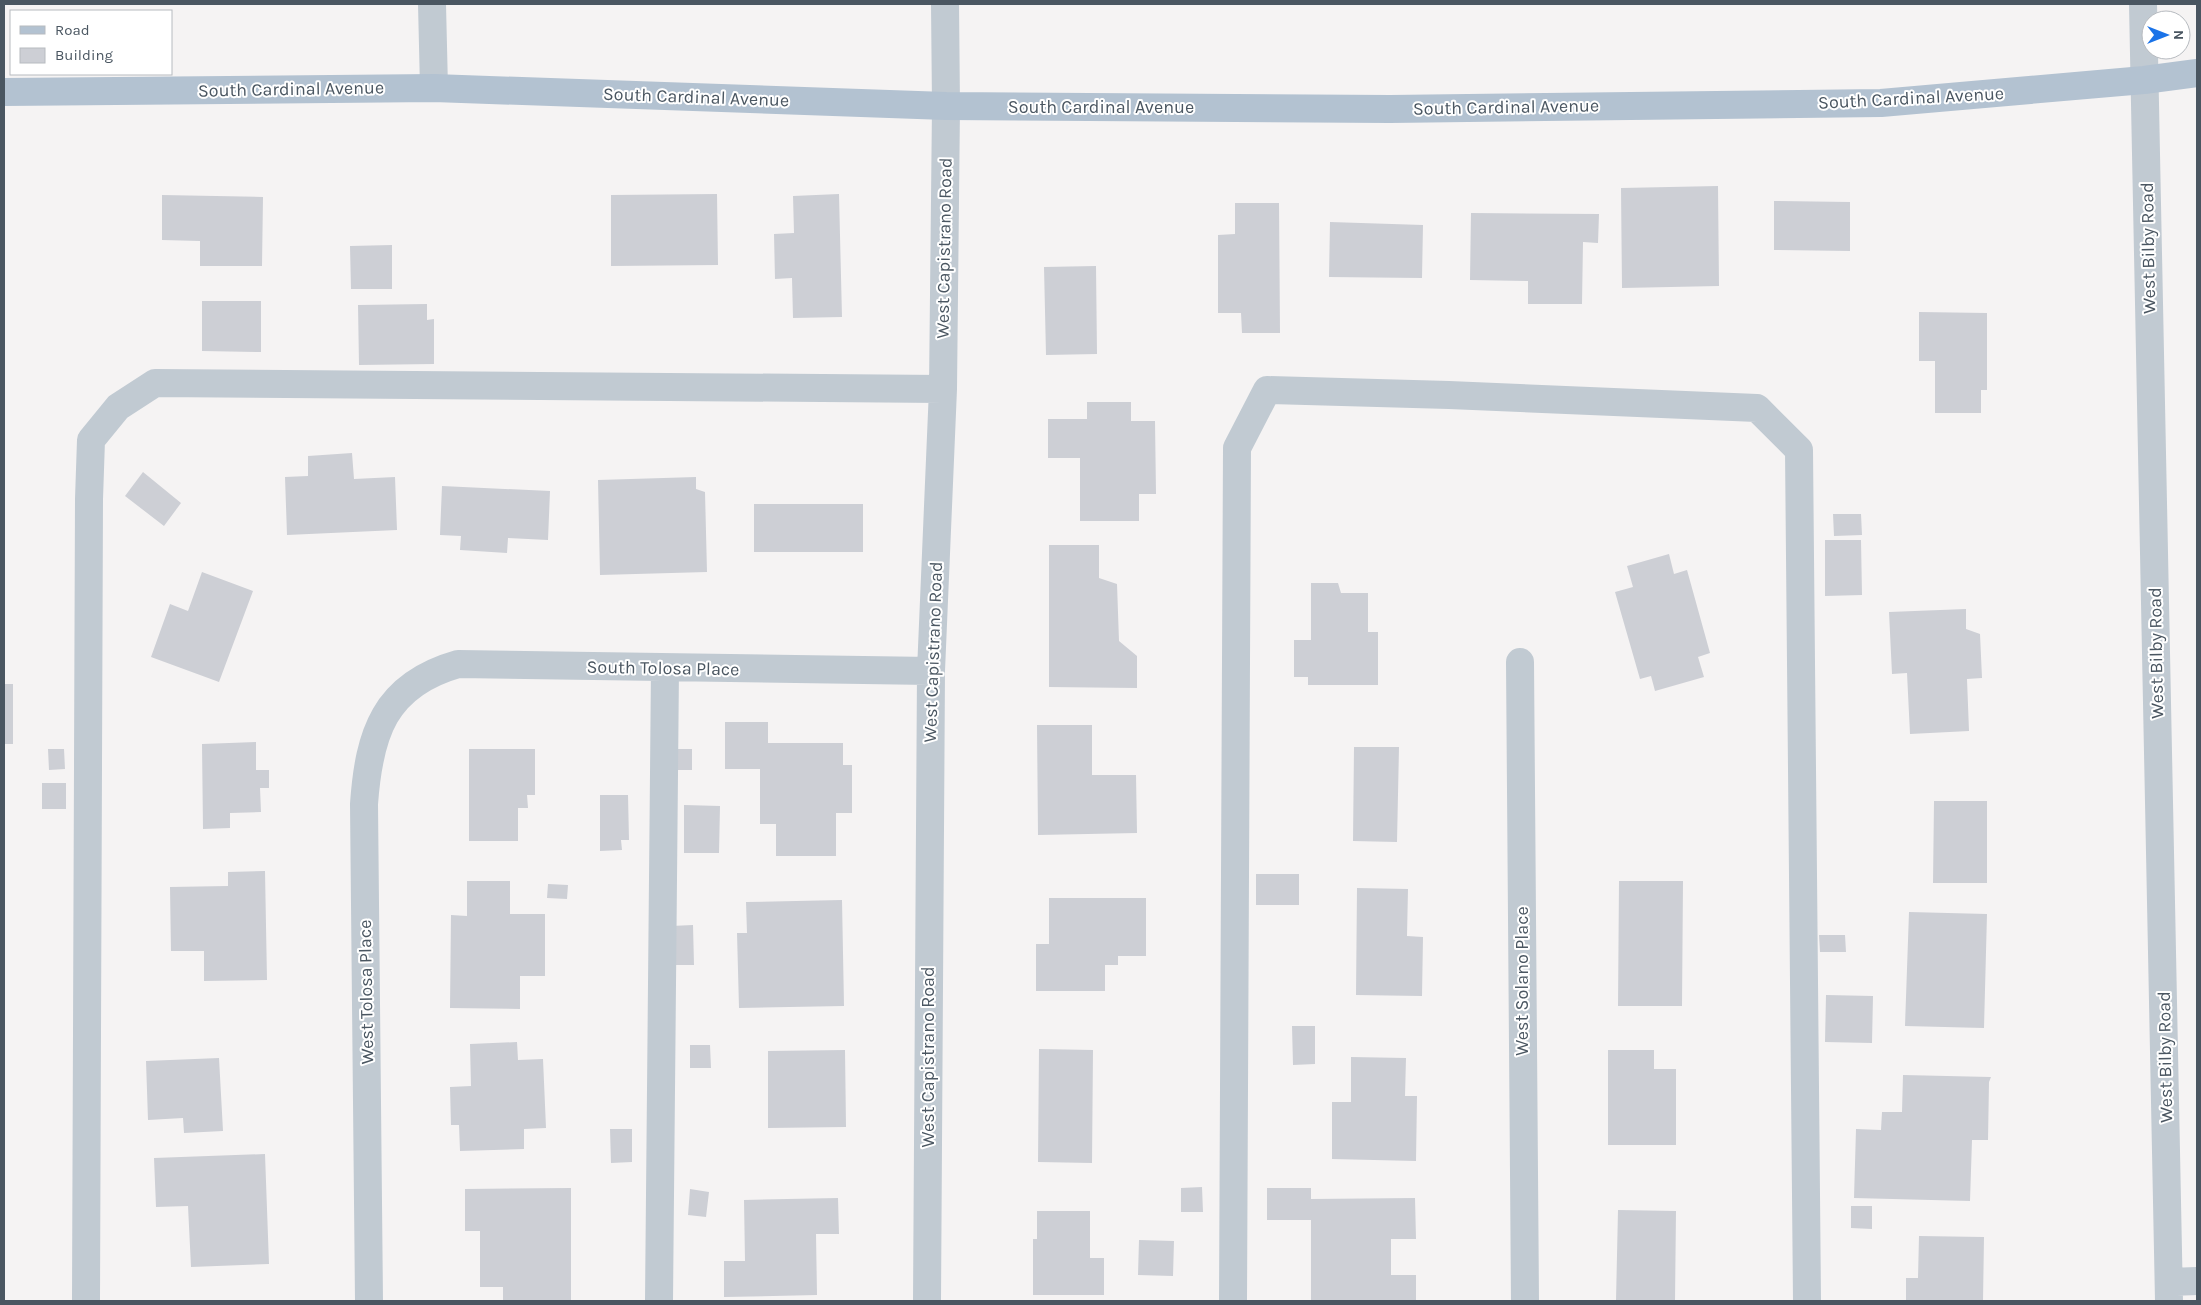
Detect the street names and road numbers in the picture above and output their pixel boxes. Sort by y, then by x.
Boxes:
street label: South Cardinal Avenue [198,76,384,102]
street label: South Cardinal Avenue [1817,82,2005,114]
street label: South Cardinal Avenue [603,83,789,111]
street label: South Cardinal Avenue [1413,94,1599,120]
street label: South Cardinal Avenue [1008,96,1194,118]
street label: West Capistrano Road [931,157,957,339]
street label: West Bilby Road [2136,182,2160,314]
street label: West Capistrano Road [919,561,947,743]
street label: West Bilby Road [2144,587,2168,719]
street label: South Tolosa Place [586,656,740,680]
street label: West Solano Place [1511,906,1533,1056]
street label: West Tolosa Place [354,919,378,1065]
street label: West Capistrano Road [917,966,939,1148]
street label: West Bilby Road [2153,991,2177,1123]

